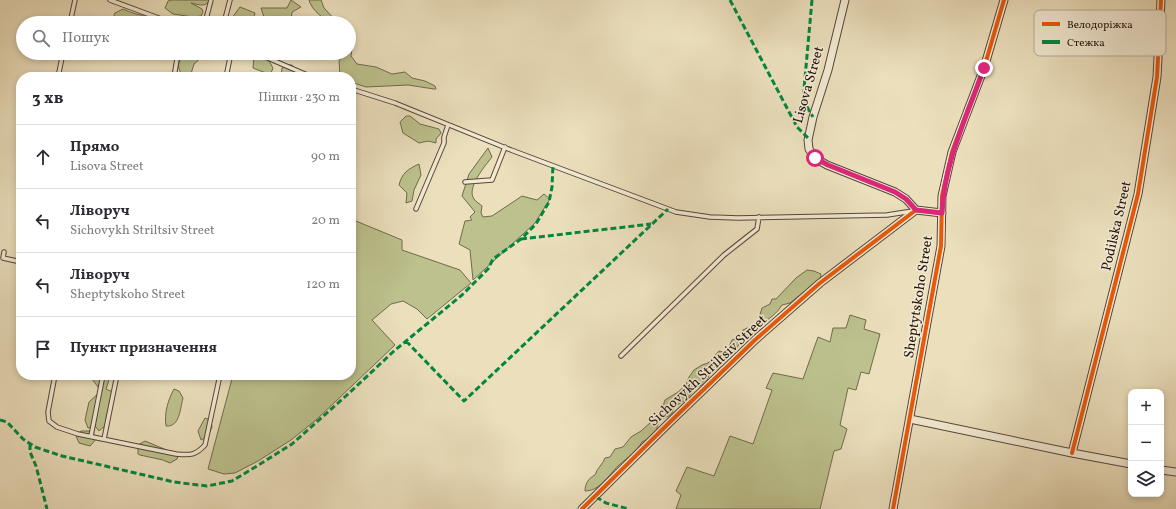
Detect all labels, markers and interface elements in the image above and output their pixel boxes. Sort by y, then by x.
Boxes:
legend [1034,10,1166,56]
search box [16,16,356,60]
text: Велодоріжка [1067,18,1133,33]
icon: search [30,27,52,49]
text: Пошук [62,28,110,49]
text: Стежка [1067,36,1105,51]
street label: Lisova Street [789,44,829,126]
route end [975,59,993,77]
text: 3 хв [32,87,63,110]
text: Пішки · 230 m [258,89,340,107]
text: Прямо [70,137,119,158]
icon: ahead [32,146,54,168]
text: 90 m [311,148,340,166]
route start [806,149,824,167]
text: Lisova Street [70,158,144,176]
street label: Podilska Street [1097,179,1137,273]
text: Ліворуч [70,201,130,222]
icon: left [32,210,54,232]
text: 20 m [311,212,340,230]
text: Sichovykh Striltsiv Street [70,222,215,240]
street label: Sheptytskoho Street [900,234,938,360]
text: Ліворуч [70,265,130,286]
icon: left [32,274,54,296]
text: 120 m [306,276,340,294]
text: Sheptytskoho Street [70,286,185,304]
street label: Sichovykh Striltsiv Street [645,311,771,431]
icon: arrive [32,338,54,360]
text: Пункт призначення [70,338,217,359]
map controls [1128,389,1164,497]
button: + [1128,389,1164,425]
button: − [1128,425,1164,461]
button: layers [1128,461,1164,497]

